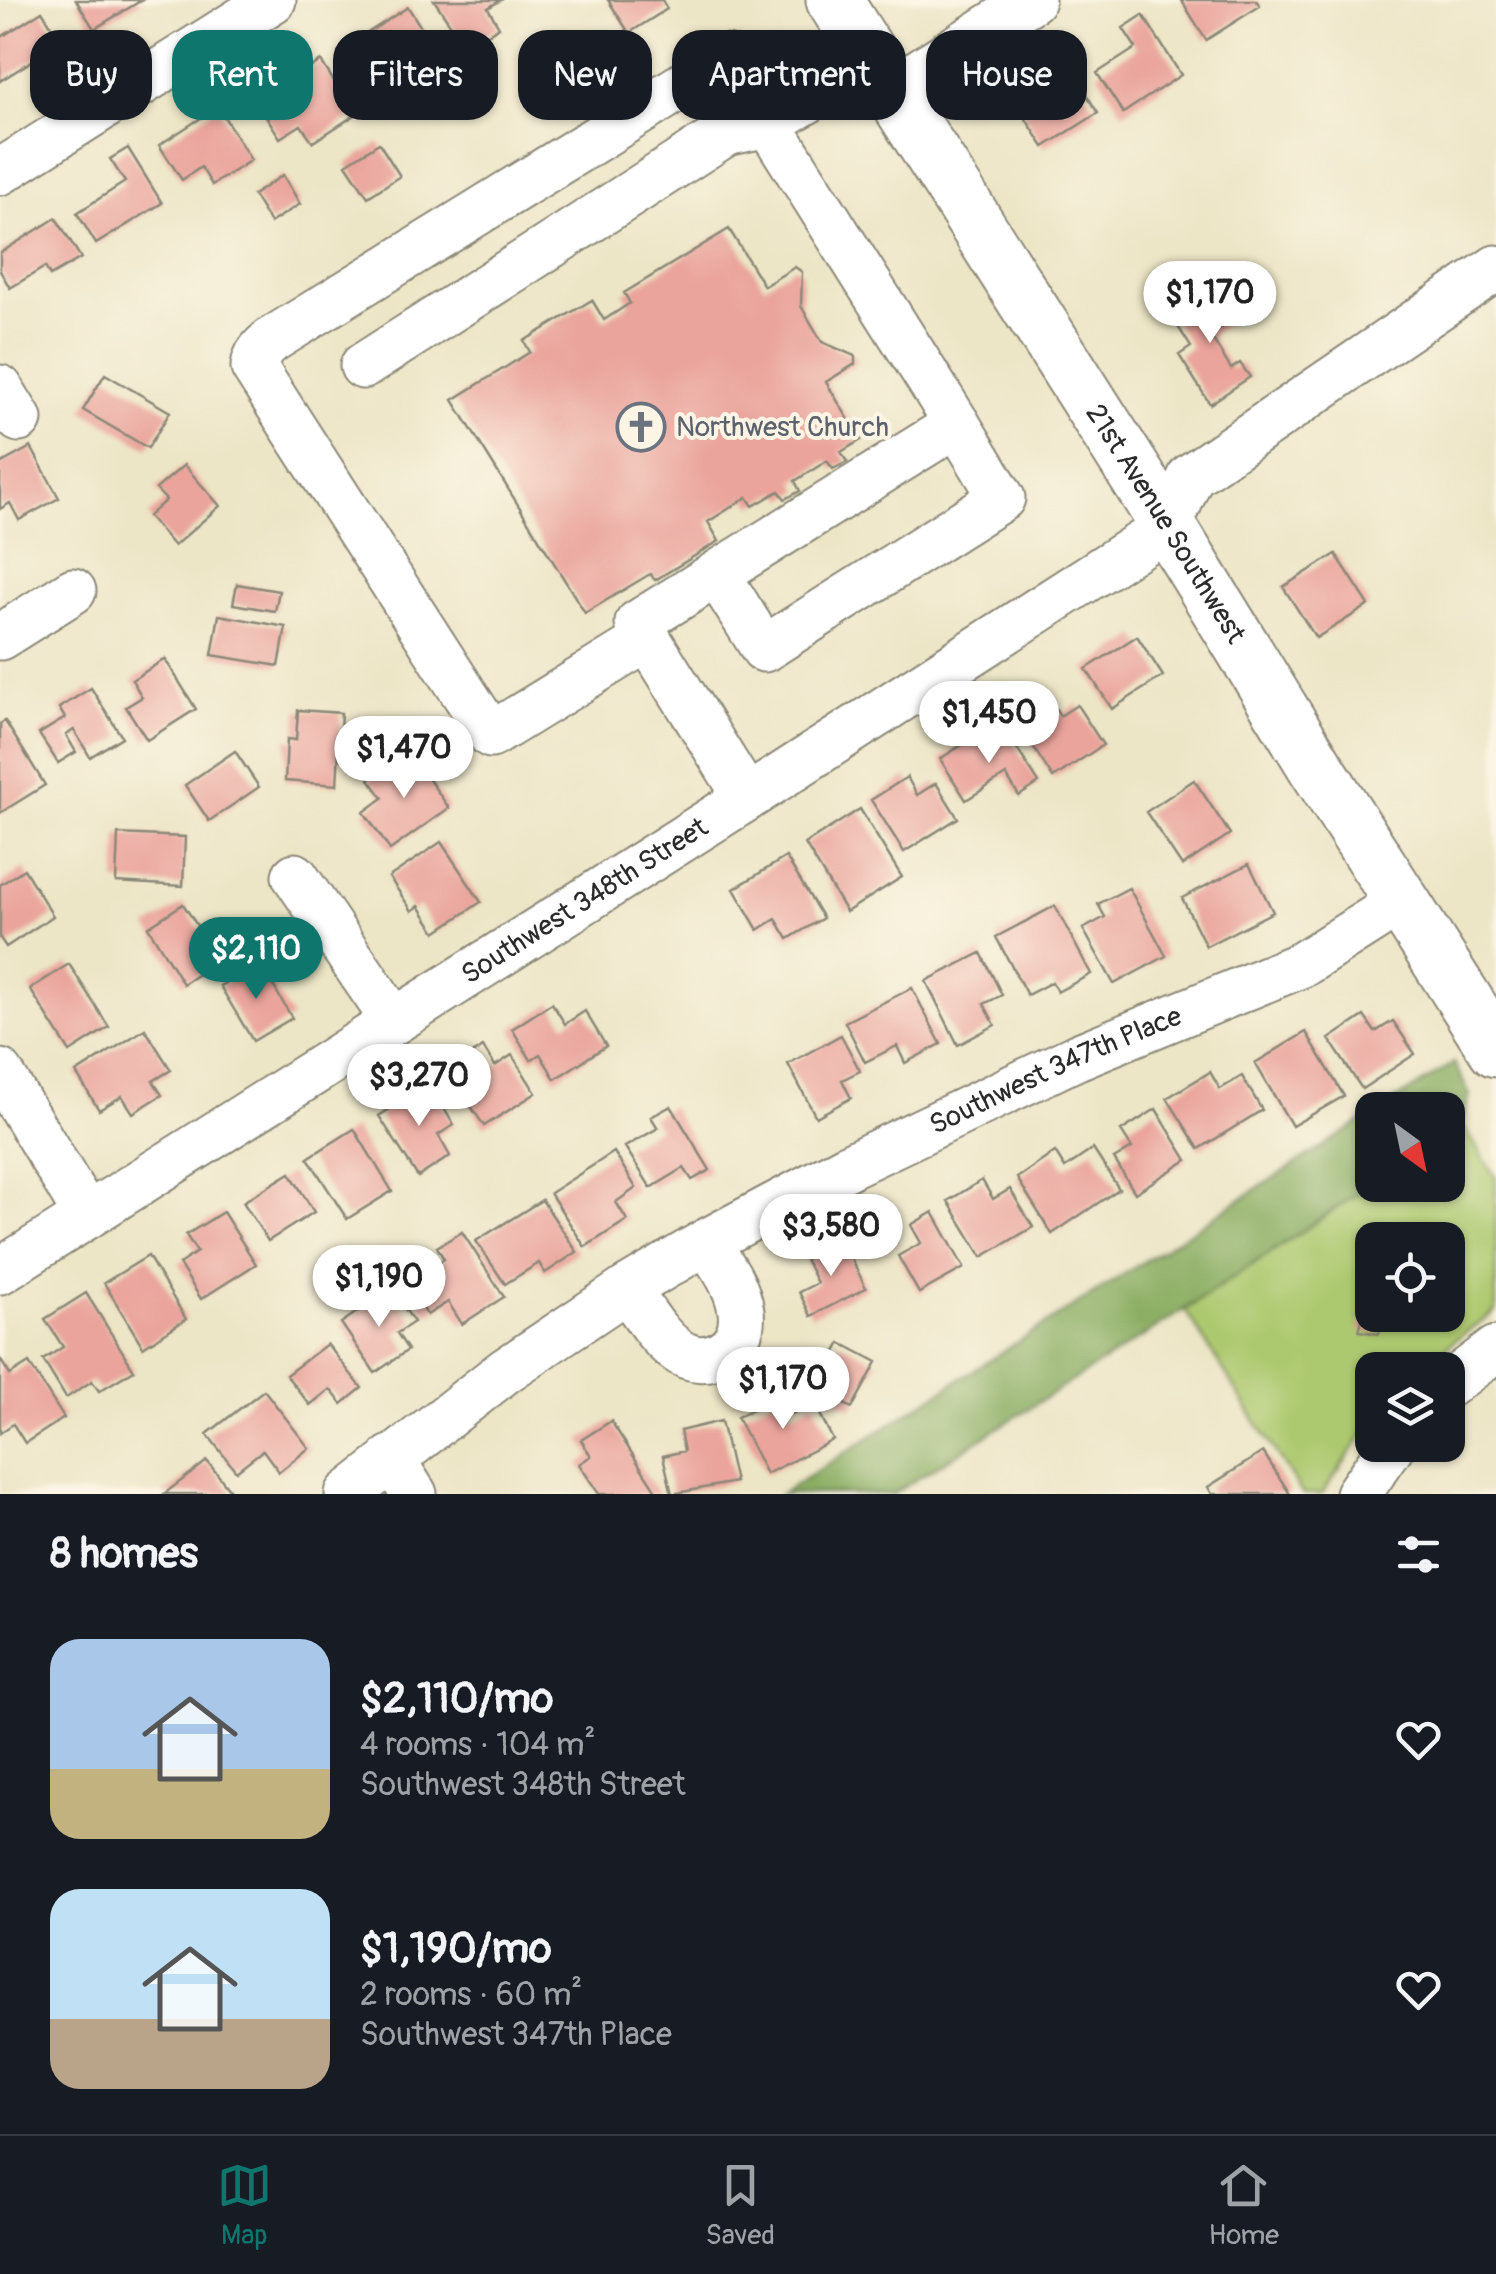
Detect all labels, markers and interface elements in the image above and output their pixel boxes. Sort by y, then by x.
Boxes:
chip: Buy [30,30,152,120]
chip: Rent [172,30,313,120]
chip: Filters [333,30,498,120]
chip: New [518,30,652,120]
chip: Apartment [672,30,906,120]
chip: House [926,30,1087,120]
pin: $1,170 [1129,261,1291,346]
text: $1,170 [1165,273,1255,313]
street label: 21st Avenue Southwest [1078,398,1254,650]
church icon: Northwest Church [615,401,667,453]
place label: Northwest Church [676,410,889,445]
pin: $1,450 [908,681,1070,766]
text: $1,450 [941,693,1037,733]
pin: $1,470 [323,716,485,801]
text: $1,470 [356,728,452,768]
street label: Southwest 348th Street [455,809,715,992]
pin: $2,110 [175,917,337,1002]
text: $2,110 [211,929,301,969]
street label: Southwest 347th Place [924,998,1187,1142]
pin: $3,270 [338,1044,500,1129]
text: $3,270 [369,1056,469,1096]
north arrow [1355,1092,1465,1202]
map controls [1355,1092,1465,1462]
pin: $3,580 [750,1194,912,1279]
text: $3,580 [782,1206,880,1246]
button: locate [1355,1222,1465,1332]
pin: $1,190 [298,1245,460,1330]
text: $1,190 [335,1257,423,1297]
pin: $1,170 [702,1347,864,1432]
button: layers [1355,1352,1465,1462]
text: $1,170 [738,1359,828,1399]
icon: filters [1391,1527,1446,1582]
text: 8 homes [50,1528,198,1580]
text: $2,110/mo [360,1673,553,1725]
icon: home [130,1679,250,1799]
icon: heart [1391,1712,1446,1767]
text: 4 rooms · 104 m² [360,1725,595,1765]
text: Southwest 348th Street [360,1765,686,1805]
text: $1,190/mo [360,1923,552,1975]
icon: home [130,1929,250,2049]
icon: heart [1391,1962,1446,2017]
text: 2 rooms · 60 m² [360,1975,582,2015]
text: Southwest 347th Place [360,2015,672,2055]
tab: Map [217,2158,272,2253]
tab: Saved [705,2158,775,2253]
tab: Home [1209,2158,1279,2253]

